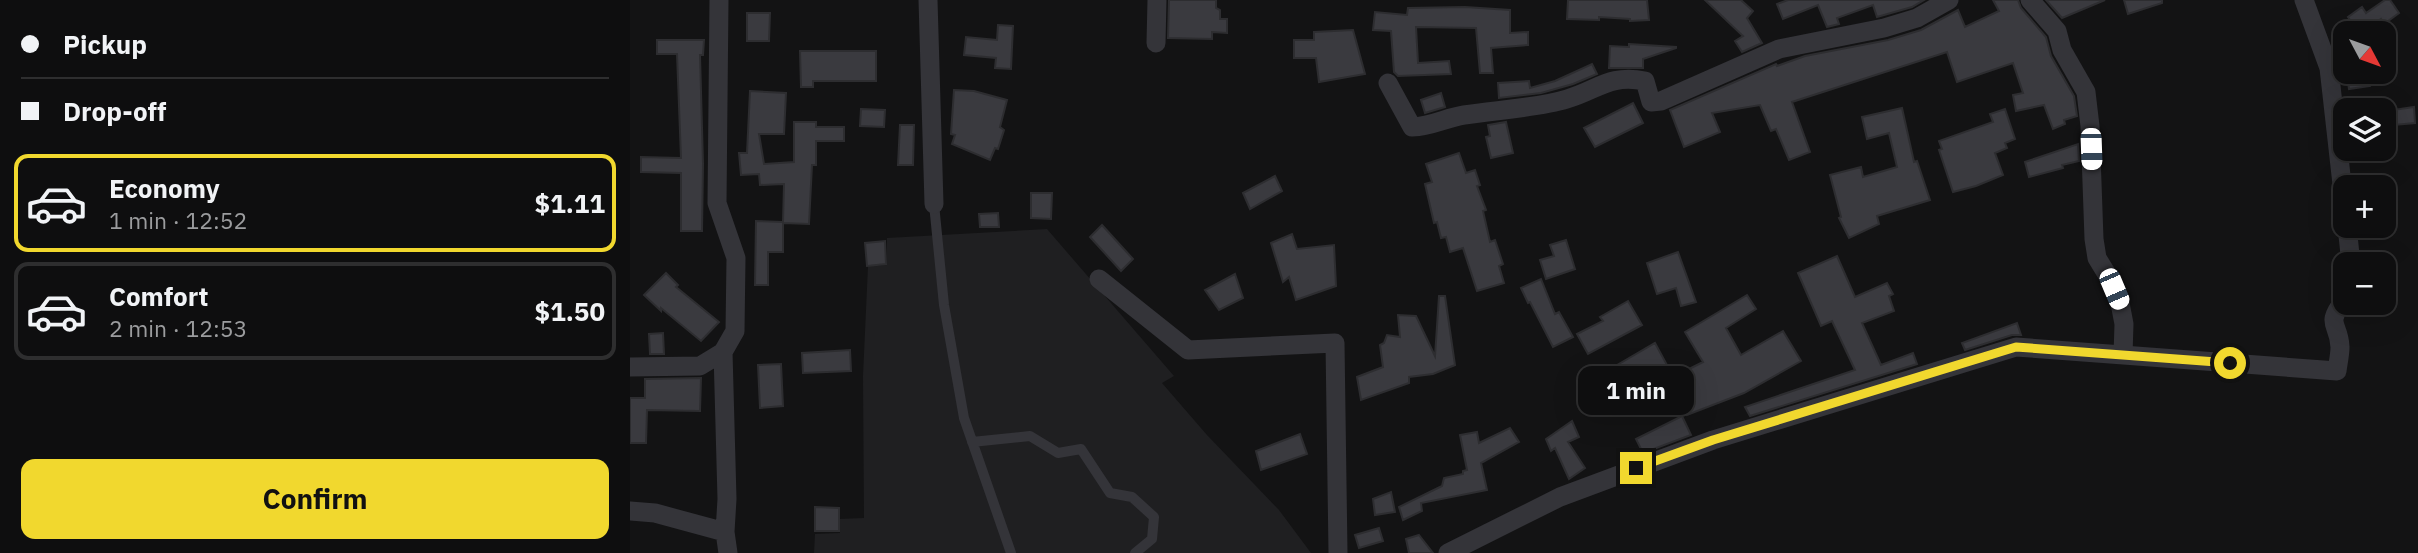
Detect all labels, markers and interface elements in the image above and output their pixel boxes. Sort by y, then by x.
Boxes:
north arrow [2333,21,2396,84]
map controls [2333,21,2396,315]
text: Pickup [63,27,147,61]
text: Drop-off [63,94,166,128]
button: layers [2333,98,2396,161]
car [2080,128,2103,170]
text: Economy [109,171,220,205]
icon: car [25,172,88,235]
button: + [2333,175,2396,238]
text: $1.11 [535,186,605,220]
text: 1 min · 12:52 [109,205,247,235]
button: − [2333,252,2396,315]
car [2097,266,2132,312]
text: Comfort [109,279,208,313]
icon: car [25,280,88,343]
text: $1.50 [535,294,605,328]
text: 2 min · 12:53 [109,313,247,343]
route start [2214,347,2246,379]
callout: 1 min [1578,366,1694,416]
text: 1 min [1606,375,1666,405]
route end [1620,452,1652,484]
button: Confirm [21,459,609,539]

